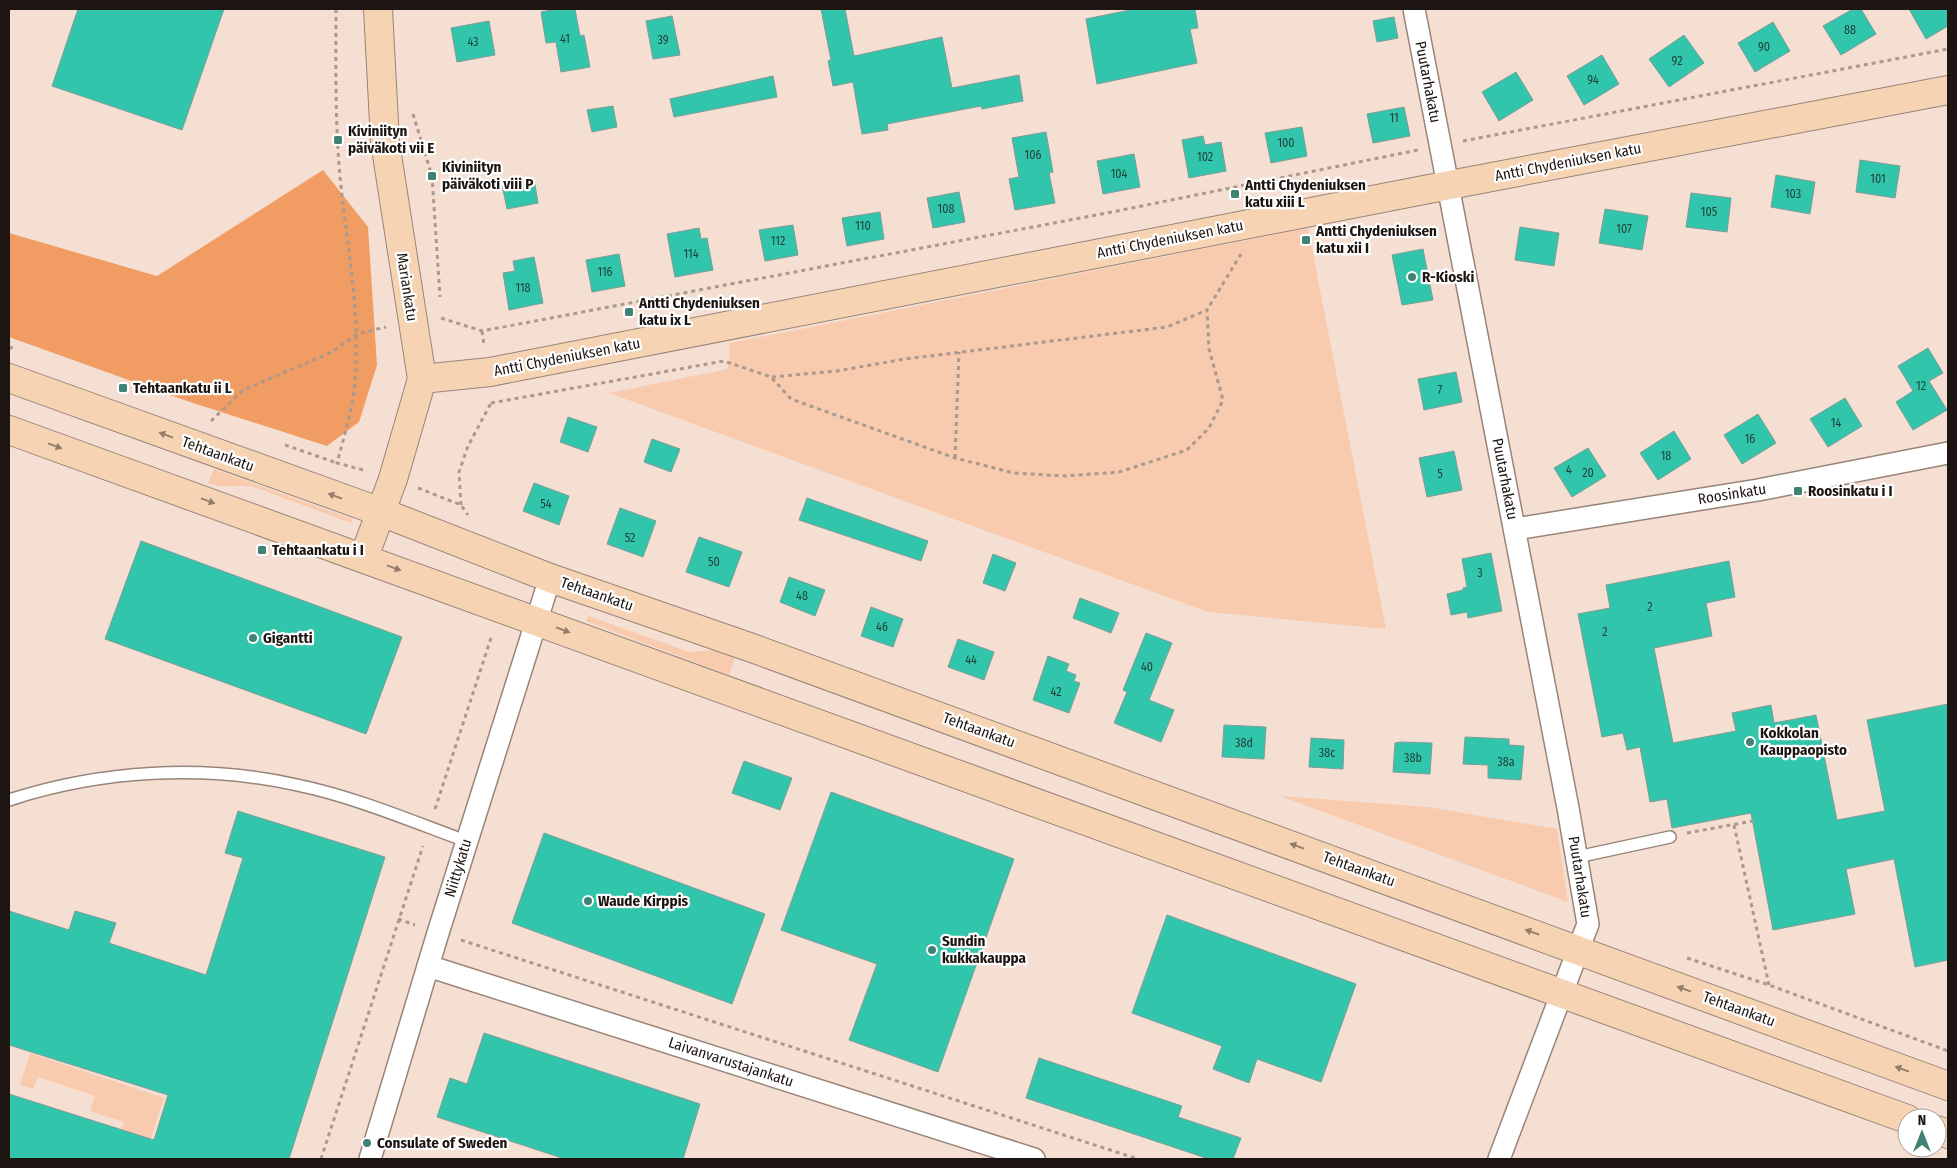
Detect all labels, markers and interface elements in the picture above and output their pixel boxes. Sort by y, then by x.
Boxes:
house number: 88 [1844,23,1856,37]
house number: 41 [560,32,570,46]
house number: 39 [657,33,669,47]
house number: 43 [467,35,479,49]
street label: Puutarhakatu [1411,40,1445,124]
house number: 90 [1758,40,1770,54]
house number: 92 [1672,54,1682,68]
house number: 94 [1587,73,1599,87]
house number: 11 [1389,111,1399,125]
place label: Kiviniityn päiväkoti vii E [348,122,434,157]
marker: Kiviniityn päiväkoti vii E [332,134,344,146]
house number: 100 [1277,136,1295,150]
street label: Antti Chydeniuksen katu [1493,139,1643,185]
house number: 106 [1025,148,1041,162]
house number: 102 [1197,150,1213,164]
place label: Kiviniityn päiväkoti viii P [442,158,533,193]
house number: 104 [1111,167,1128,181]
marker: Kiviniityn päiväkoti viii P [426,170,438,182]
house number: 101 [1870,172,1886,186]
place label: Antti Chydeniuksen katu xiii L [1244,176,1366,211]
house number: 103 [1785,187,1801,201]
marker: Antti Chydeniuksen katu xiii L [1229,188,1241,200]
house number: 108 [938,202,954,216]
house number: 105 [1701,205,1718,219]
street label: Antti Chydeniuksen katu [1095,216,1245,262]
house number: 110 [855,219,871,233]
place label: Antti Chydeniuksen katu xii I [1315,222,1437,257]
house number: 107 [1616,222,1632,236]
house number: 112 [771,234,785,248]
marker: Antti Chydeniuksen katu xii I [1300,234,1312,246]
house number: 114 [683,247,699,261]
street label: Mariankatu [393,251,421,323]
house number: 116 [597,265,613,279]
place label: R-Kioski [1422,268,1474,286]
marker: R-Kioski [1406,271,1418,283]
house number: 118 [515,281,531,295]
place label: Antti Chydeniuksen katu ix L [638,294,760,329]
marker: Antti Chydeniuksen katu ix L [623,306,635,318]
street label: Antti Chydeniuksen katu [492,334,642,380]
place label: Tehtaankatu ii L [133,379,232,397]
house number: 12 [1916,379,1926,393]
marker: Tehtaankatu ii L [117,382,129,394]
house number: 7 [1438,383,1443,397]
house number: 14 [1831,416,1841,430]
one-way arrow [158,431,173,438]
house number: 16 [1745,432,1755,446]
street label: Tehtaankatu [179,433,257,475]
street label: Puutarhakatu [1488,437,1522,521]
one-way arrow [47,443,62,450]
house number: 18 [1661,449,1671,463]
house number: 4 [1566,463,1572,477]
house number: 20 [1582,466,1594,480]
house number: 5 [1437,467,1443,481]
street label: Roosinkatu [1697,480,1767,508]
place label: Roosinkatu i I [1808,482,1893,500]
marker: Roosinkatu i I [1792,485,1804,497]
one-way arrow [327,492,342,500]
house number: 54 [540,497,552,511]
one-way arrow [200,498,215,505]
house number: 52 [625,531,635,545]
place label: Tehtaankatu i I [272,541,364,559]
marker: Tehtaankatu i I [256,544,268,556]
house number: 50 [708,555,720,569]
one-way arrow [386,565,401,572]
house number: 3 [1477,566,1483,580]
street label: Tehtaankatu [558,573,636,615]
house number: 48 [796,589,808,603]
house number: 2 [1647,600,1653,614]
house number: 46 [876,620,888,634]
house number: 2 [1602,625,1608,639]
one-way arrow [555,626,570,634]
place label: Gigantti [263,629,313,647]
marker: Gigantti [247,632,259,644]
house number: 44 [965,653,977,667]
house number: 40 [1141,660,1153,674]
house number: 42 [1051,685,1061,699]
street label: Tehtaankatu [940,709,1018,751]
place label: Kokkolan Kauppaopisto [1760,724,1847,759]
house number: 38d [1235,736,1253,750]
marker: Kokkolan Kauppaopisto [1744,736,1756,748]
house number: 38c [1319,746,1335,760]
house number: 38b [1404,751,1422,765]
house number: 38a [1497,755,1515,769]
street label: Puutarhakatu [1565,835,1595,919]
street label: Niittykatu [441,837,475,899]
one-way arrow [1289,842,1304,850]
street label: Tehtaankatu [1320,848,1398,890]
place label: Waude Kirppis [598,892,689,910]
marker: Waude Kirppis [582,895,594,907]
one-way arrow [1524,928,1539,936]
place label: Sundin kukkakauppa [942,932,1027,967]
marker: Sundin kukkakauppa [926,944,938,956]
one-way arrow [1676,985,1691,993]
street label: Tehtaankatu [1700,988,1778,1030]
street label: Laivanvarustajankatu [666,1033,796,1091]
one-way arrow [1895,1065,1910,1072]
north arrow [1897,1108,1947,1158]
text: N [1918,1112,1926,1129]
place label: Consulate of Sweden [377,1134,508,1152]
marker: Consulate of Sweden [361,1137,373,1149]

